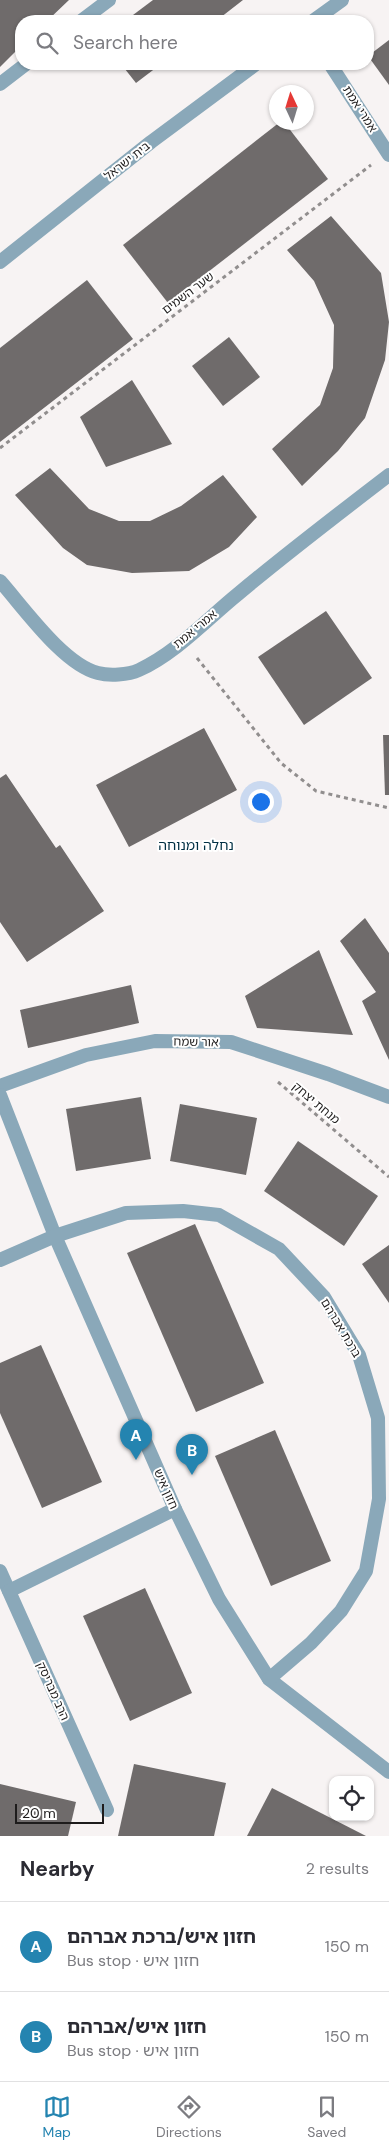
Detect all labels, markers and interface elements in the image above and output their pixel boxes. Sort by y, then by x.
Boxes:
search box [15,15,374,70]
icon: search [33,29,61,57]
text: Search here [73,30,178,55]
street label: אמרי אמת [339,83,381,136]
north arrow [269,85,314,130]
street label: בית ישראל [101,138,153,184]
street label: שער השמים [159,268,217,318]
street label: אמרי אמת [170,606,220,652]
your location [248,789,274,815]
district label: נחלה ומנוחה [158,836,234,854]
street label: אור שמח [173,1034,219,1050]
street label: מנחת יצחק [289,1078,343,1128]
street label: ברכת אברהם [317,1295,365,1361]
pin: A [120,1419,152,1460]
pin: B [176,1434,208,1475]
street label: חזון איש [150,1466,182,1512]
street label: הרב מבריסק [33,1659,73,1723]
map controls [329,1776,374,1821]
button: locate [329,1776,374,1821]
scale bar [15,1801,104,1824]
text: 20 m [22,1804,56,1822]
text: Nearby [20,1855,94,1883]
text: 2 results [306,1858,369,1879]
text: חזון איש/ברכת אברהם [67,1924,256,1949]
text: A [30,1936,42,1957]
text: 150 m [325,1936,369,1957]
text: Bus stop · חזון איש [67,1950,199,1971]
text: חזון איש/אברהם [67,2014,207,2039]
text: B [31,2026,41,2047]
text: 150 m [325,2026,369,2047]
text: Bus stop · חזון איש [67,2040,199,2061]
tab: Map [43,2093,71,2141]
tab: Directions [156,2093,222,2141]
tab: Saved [307,2093,346,2141]

